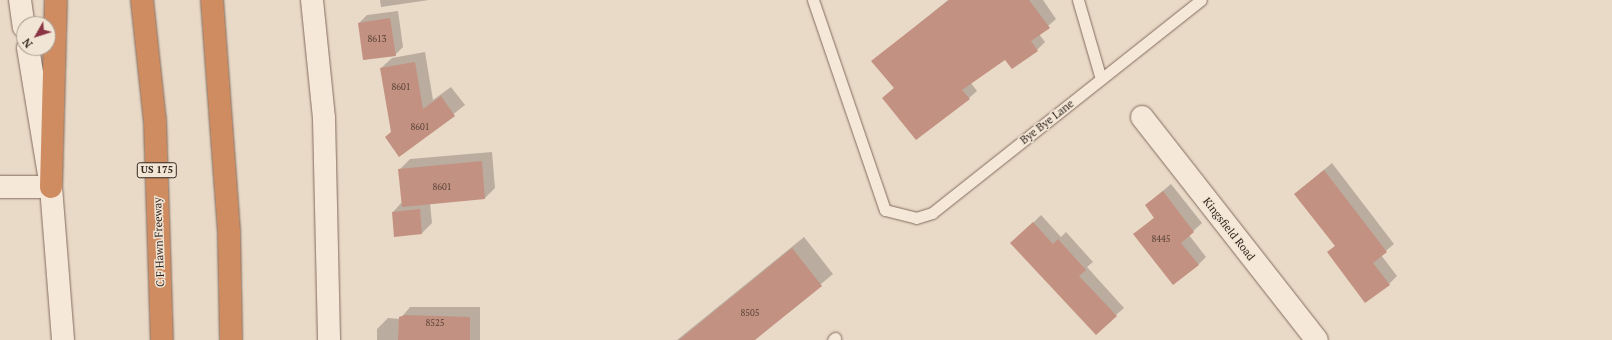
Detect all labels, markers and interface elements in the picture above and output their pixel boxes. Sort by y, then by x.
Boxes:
north arrow [16,16,56,56]
house number: 8613 [367,34,387,44]
text: N [19,35,36,51]
house number: 8601 [391,82,411,92]
street label: Bye Bye Lane [1018,97,1076,147]
house number: 8601 [410,122,430,132]
road number: US 175 [136,162,178,178]
house number: 8601 [432,182,452,192]
street label: Kingsfield Road [1200,195,1258,263]
street label: C F Hawn Freeway [151,197,167,287]
house number: 8445 [1151,234,1171,244]
house number: 8505 [740,308,760,318]
house number: 8525 [425,318,445,328]

